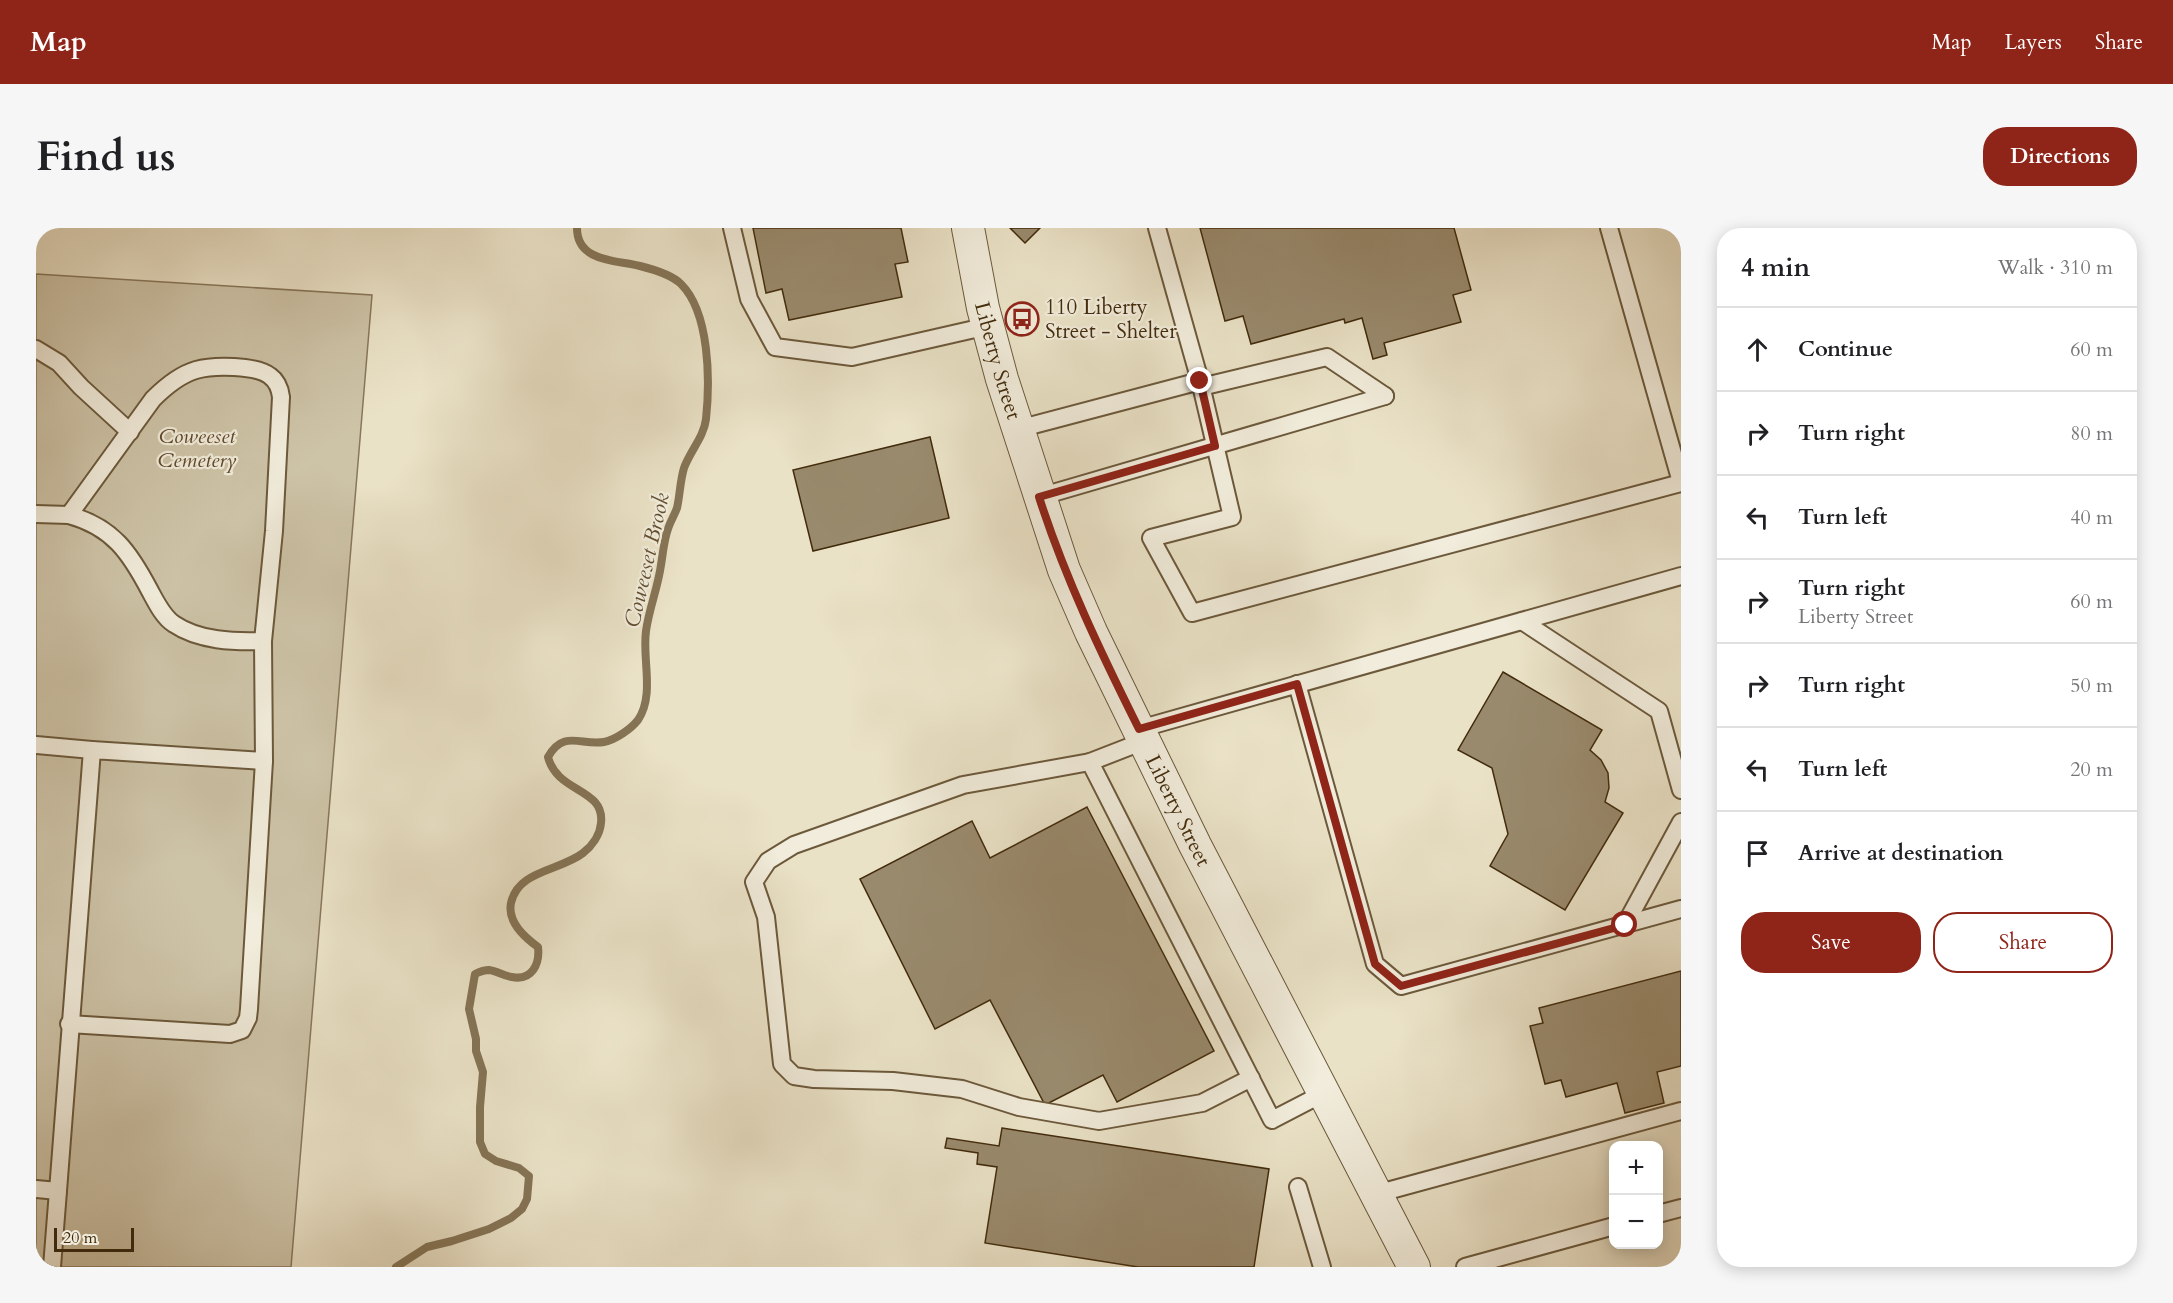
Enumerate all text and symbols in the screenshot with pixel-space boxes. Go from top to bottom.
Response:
text: Map [30,23,87,61]
text: Map [1932,28,1972,57]
text: Layers [2005,28,2062,57]
text: Share [2095,28,2143,57]
button: Directions [1983,127,2137,186]
text: Find us [36,128,176,185]
text: 4 min [1741,250,1810,285]
text: Walk · 310 m [1998,254,2113,281]
place label: 110 Liberty Street - Shelter [1045,293,1177,346]
street label: Liberty Street [967,299,1028,424]
bus stop icon: 110 Liberty Street - Shelter [1004,301,1040,337]
icon: ahead [1741,333,1774,366]
text: Continue [1798,334,1893,364]
text: 60 m [2070,336,2113,363]
route end [1186,367,1212,393]
icon: right [1741,417,1774,450]
text: Turn right [1798,418,1905,448]
text: 80 m [2070,420,2113,447]
park label: Coweeset Cemetery [158,422,236,475]
water label: Coweeset Brook [617,490,677,630]
icon: left [1741,501,1774,534]
text: Turn left [1798,502,1887,532]
text: 40 m [2070,504,2113,531]
text: Turn right [1798,573,1905,603]
icon: right [1741,585,1774,618]
text: 60 m [2070,588,2113,615]
text: Liberty Street [1798,603,1913,630]
icon: right [1741,669,1774,702]
text: Turn right [1798,670,1905,700]
text: 50 m [2070,672,2113,699]
street label: Liberty Street [1138,750,1218,872]
icon: left [1741,753,1774,786]
text: Turn left [1798,754,1887,784]
text: 20 m [2070,756,2113,783]
icon: arrive [1741,837,1774,870]
text: Arrive at destination [1798,838,2003,868]
route start [1611,911,1637,937]
button: Save [1741,912,1921,973]
button: Share [1933,912,2113,973]
map controls [1609,1141,1663,1249]
button: + [1609,1141,1663,1195]
button: − [1609,1195,1663,1249]
scale bar [54,1225,134,1252]
text: 20 m [63,1227,97,1249]

